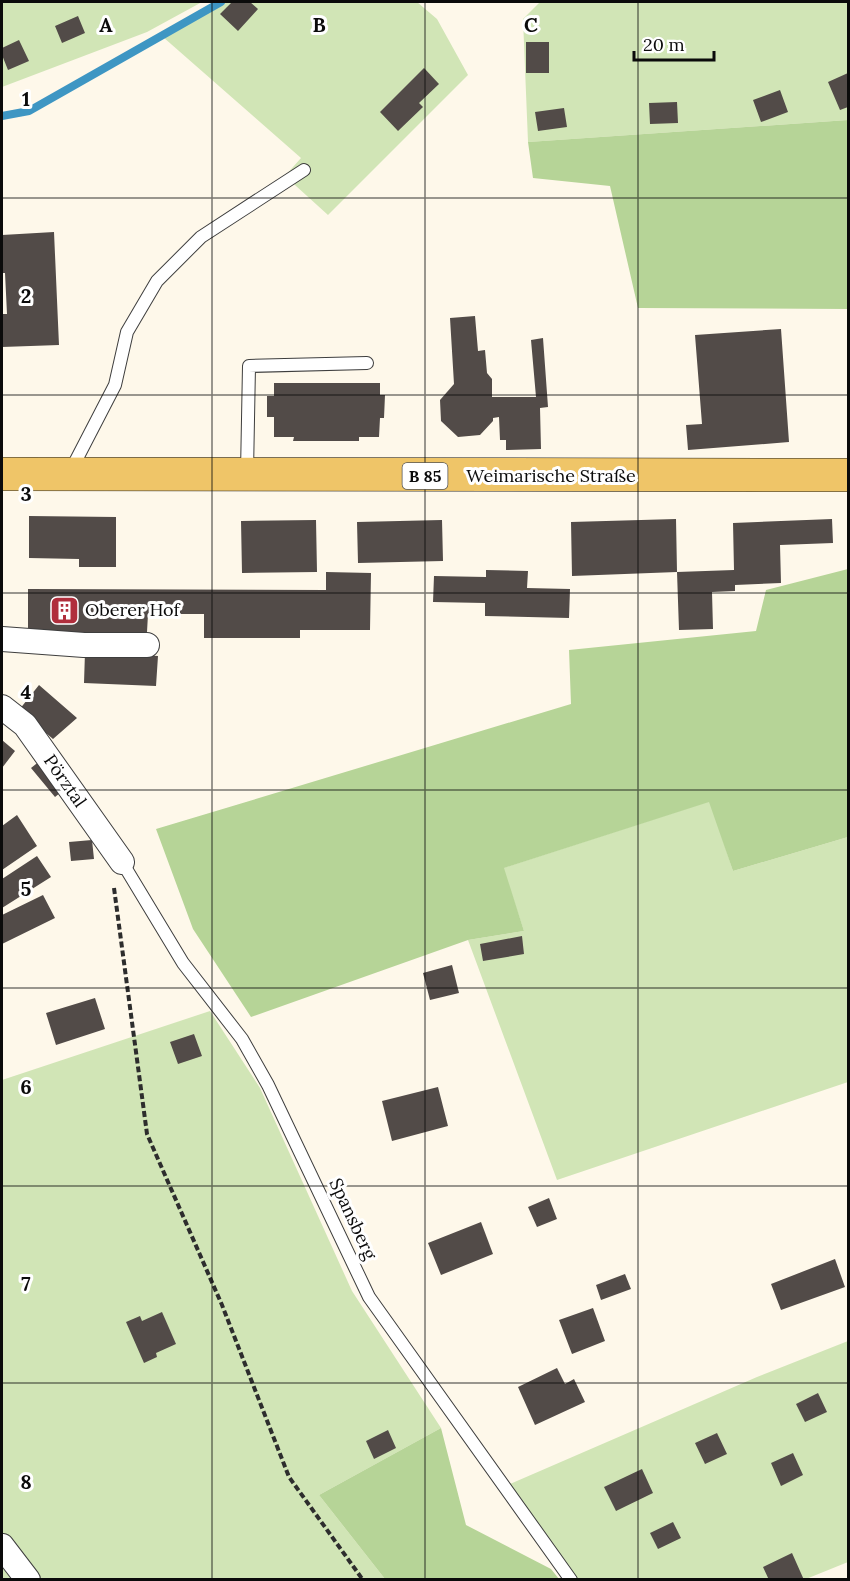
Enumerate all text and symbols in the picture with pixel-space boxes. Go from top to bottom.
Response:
text: A [99,12,113,37]
text: B [312,12,326,37]
text: C [524,12,538,37]
scale bar [634,24,714,62]
text: 20 m [643,33,685,56]
text: 1 [22,86,30,111]
text: 2 [21,283,31,308]
road number: B 85 [402,463,448,489]
street label: Weimarische Straße [466,464,636,487]
text: 3 [20,481,32,506]
building icon: Oberer Hof [48,594,80,626]
place label: Oberer Hof [85,598,182,621]
text: 4 [21,679,32,704]
street label: Pörztal [39,750,92,812]
text: 5 [21,876,32,901]
text: 6 [20,1074,32,1099]
street label: Spansberg [325,1174,383,1264]
text: 7 [21,1271,31,1296]
text: 8 [20,1469,32,1494]

